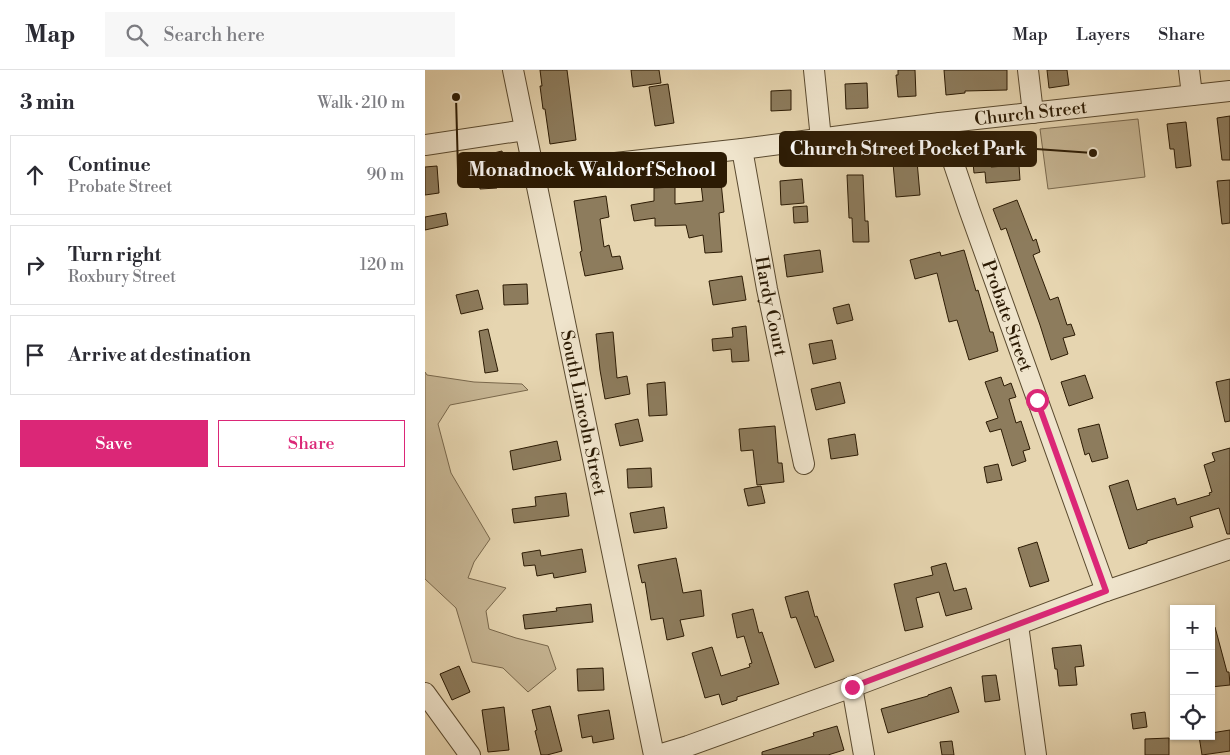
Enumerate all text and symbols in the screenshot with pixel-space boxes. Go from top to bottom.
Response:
search box [105,12,455,57]
text: Map [25,20,75,50]
icon: search [123,21,151,49]
text: Search here [163,23,265,47]
text: Map [1013,23,1048,46]
text: Layers [1076,23,1130,46]
text: Share [1158,23,1205,46]
text: 3 min [20,90,75,116]
text: Walk · 210 m [317,93,405,113]
street label: Church Street [973,96,1089,131]
callout: Church Street Pocket Park [780,132,1036,166]
text: Church Street Pocket Park [790,137,1027,161]
text: Continue [68,153,151,177]
callout: Monadnock Waldorf School [458,153,726,187]
text: Monadnock Waldorf School [468,158,716,182]
icon: ahead [21,161,49,189]
text: 90 m [366,165,404,185]
text: Probate Street [68,177,172,197]
text: Turn right [68,243,161,267]
icon: right [21,251,49,279]
text: 120 m [360,255,404,275]
street label: Hardy Court [749,255,792,359]
street label: Probate Street [976,257,1038,375]
text: Roxbury Street [68,267,176,287]
street label: South Lincoln Street [555,328,611,498]
icon: arrive [21,341,49,369]
text: Arrive at destination [68,343,251,367]
route start [1026,389,1049,412]
button: Save [20,420,208,467]
button: Share [218,420,405,467]
map controls [1170,605,1215,740]
button: + [1170,605,1215,650]
button: − [1170,650,1215,695]
route end [841,676,864,699]
button: locate [1170,695,1215,740]

